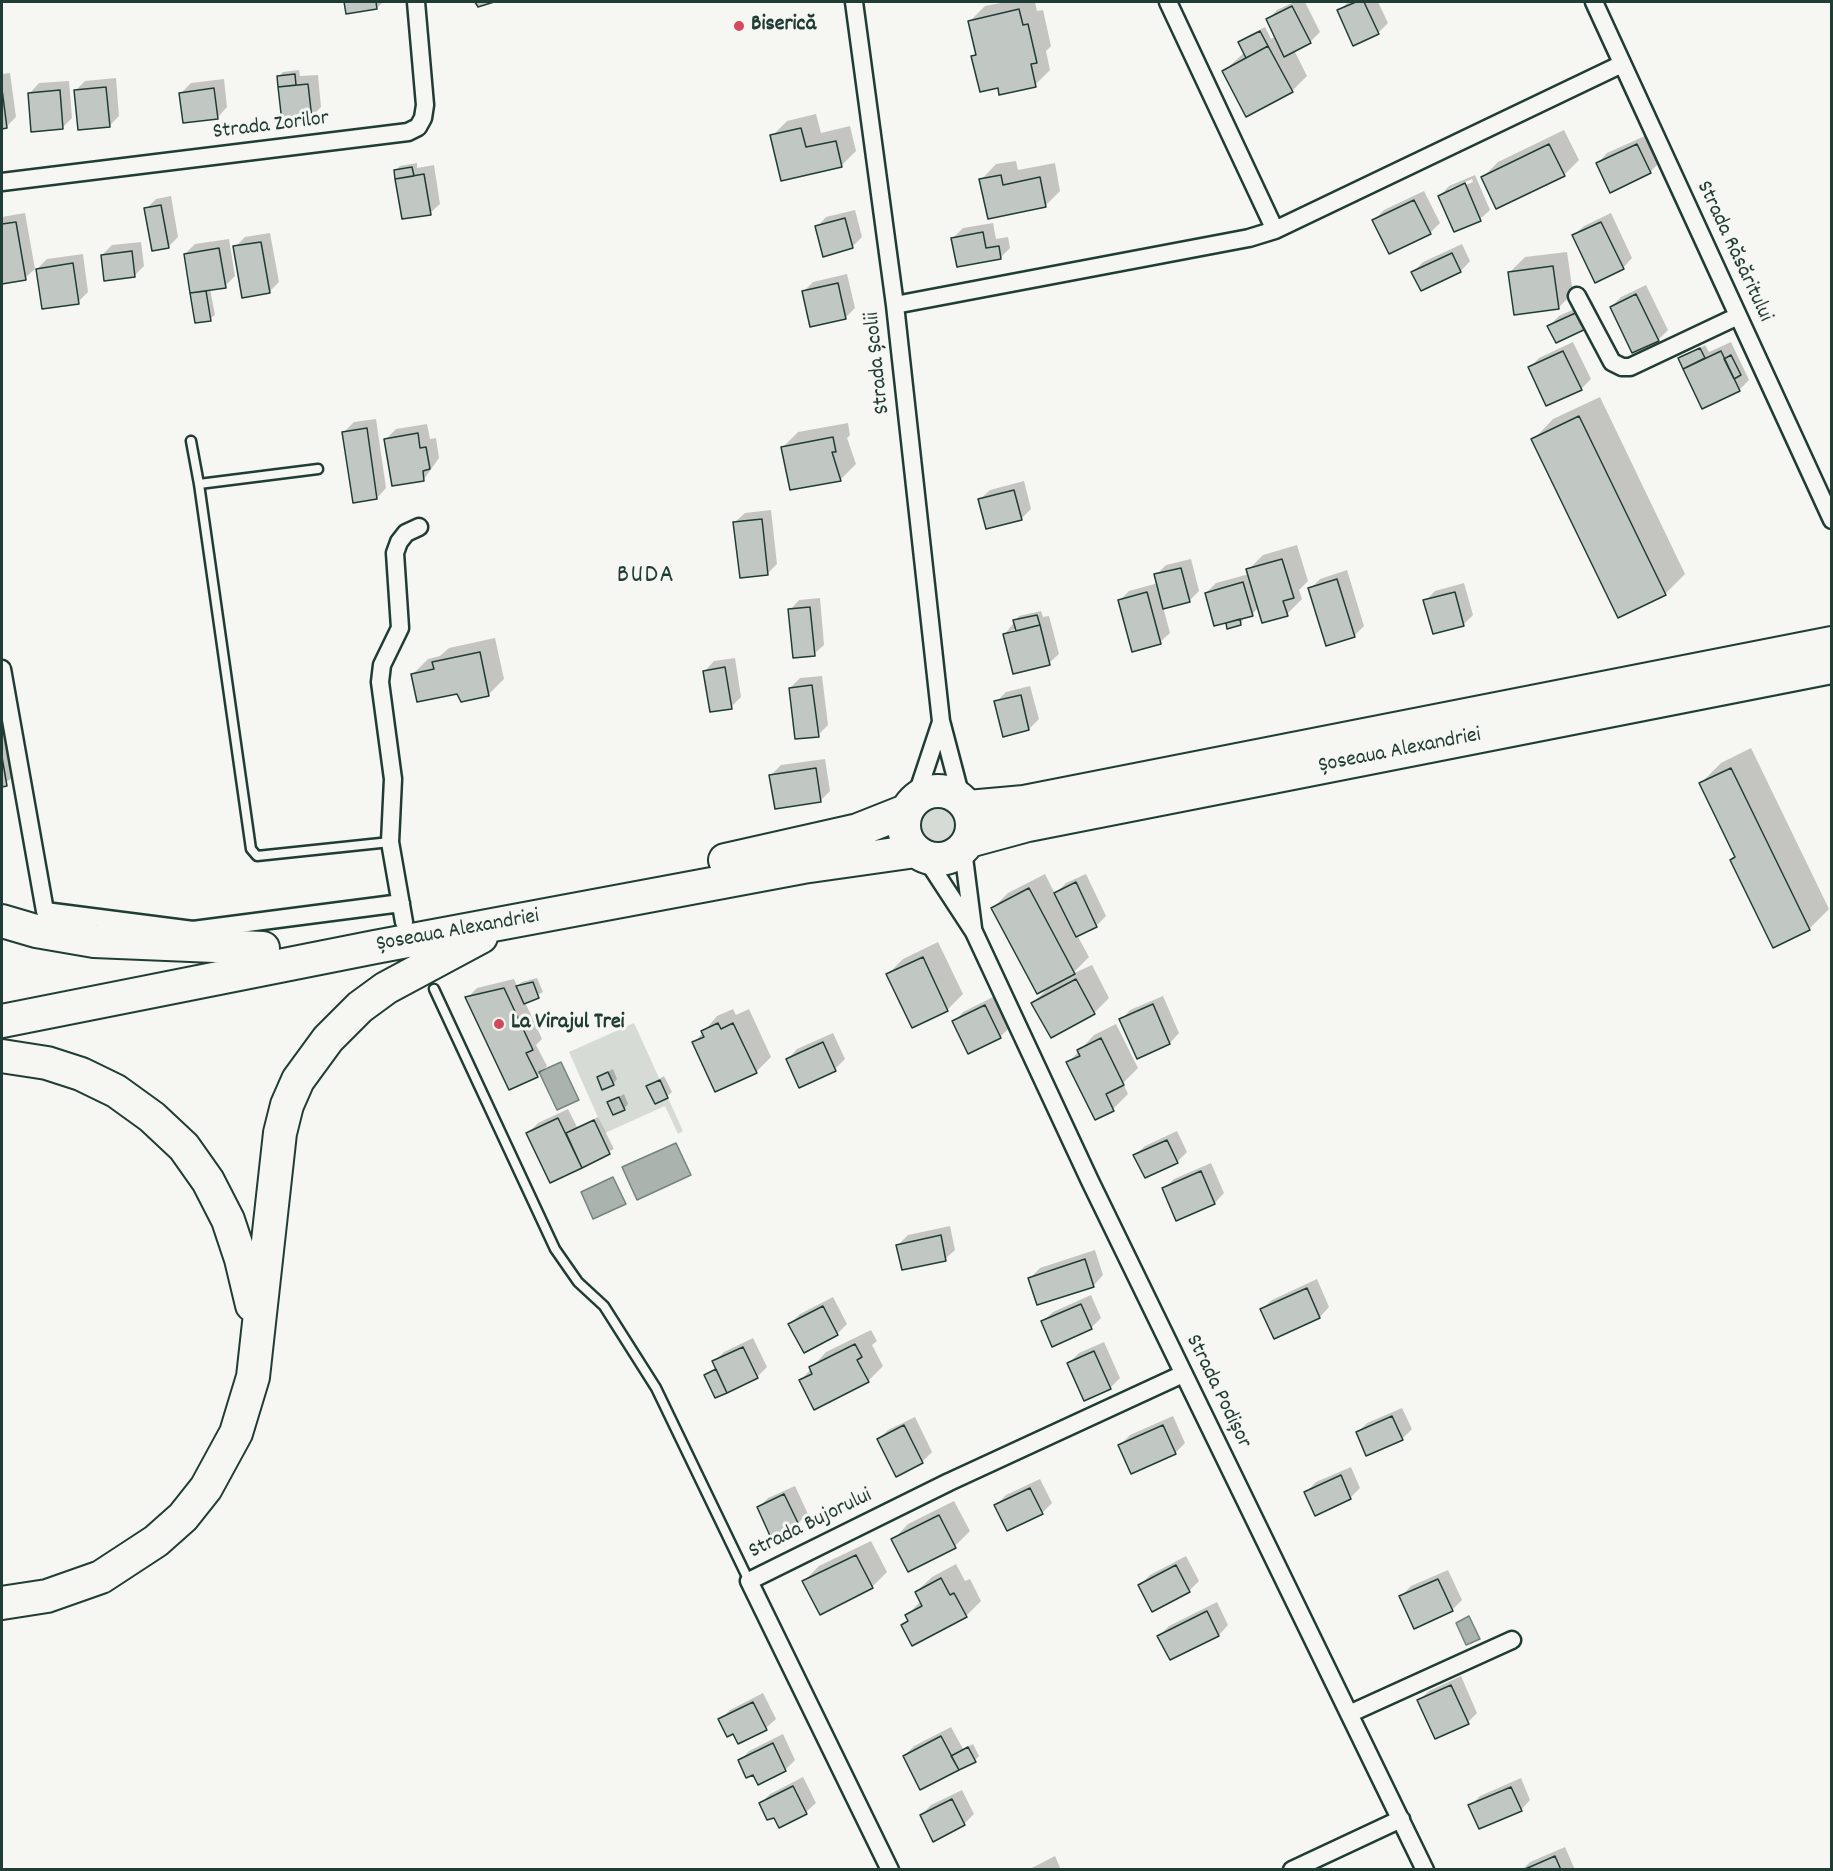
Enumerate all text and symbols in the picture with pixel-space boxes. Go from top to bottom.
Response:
place label: Biserică [751,13,816,39]
marker: Biserică [732,19,746,33]
street label: Strada Zorilor [211,107,331,147]
street label: Strada Răsăritului [1689,177,1777,327]
street label: Strada Școlii [860,310,898,416]
district label: BUDA [617,561,675,593]
street label: Șoseaua Alexandriei [1317,723,1483,781]
street label: Șoseaua Alexandriei [375,905,541,959]
place label: La Virajul Trei [511,1011,625,1037]
marker: La Virajul Trei [492,1017,506,1031]
street label: Strada Podișor [1178,1331,1256,1453]
street label: Strada Bujorului [745,1484,877,1566]

